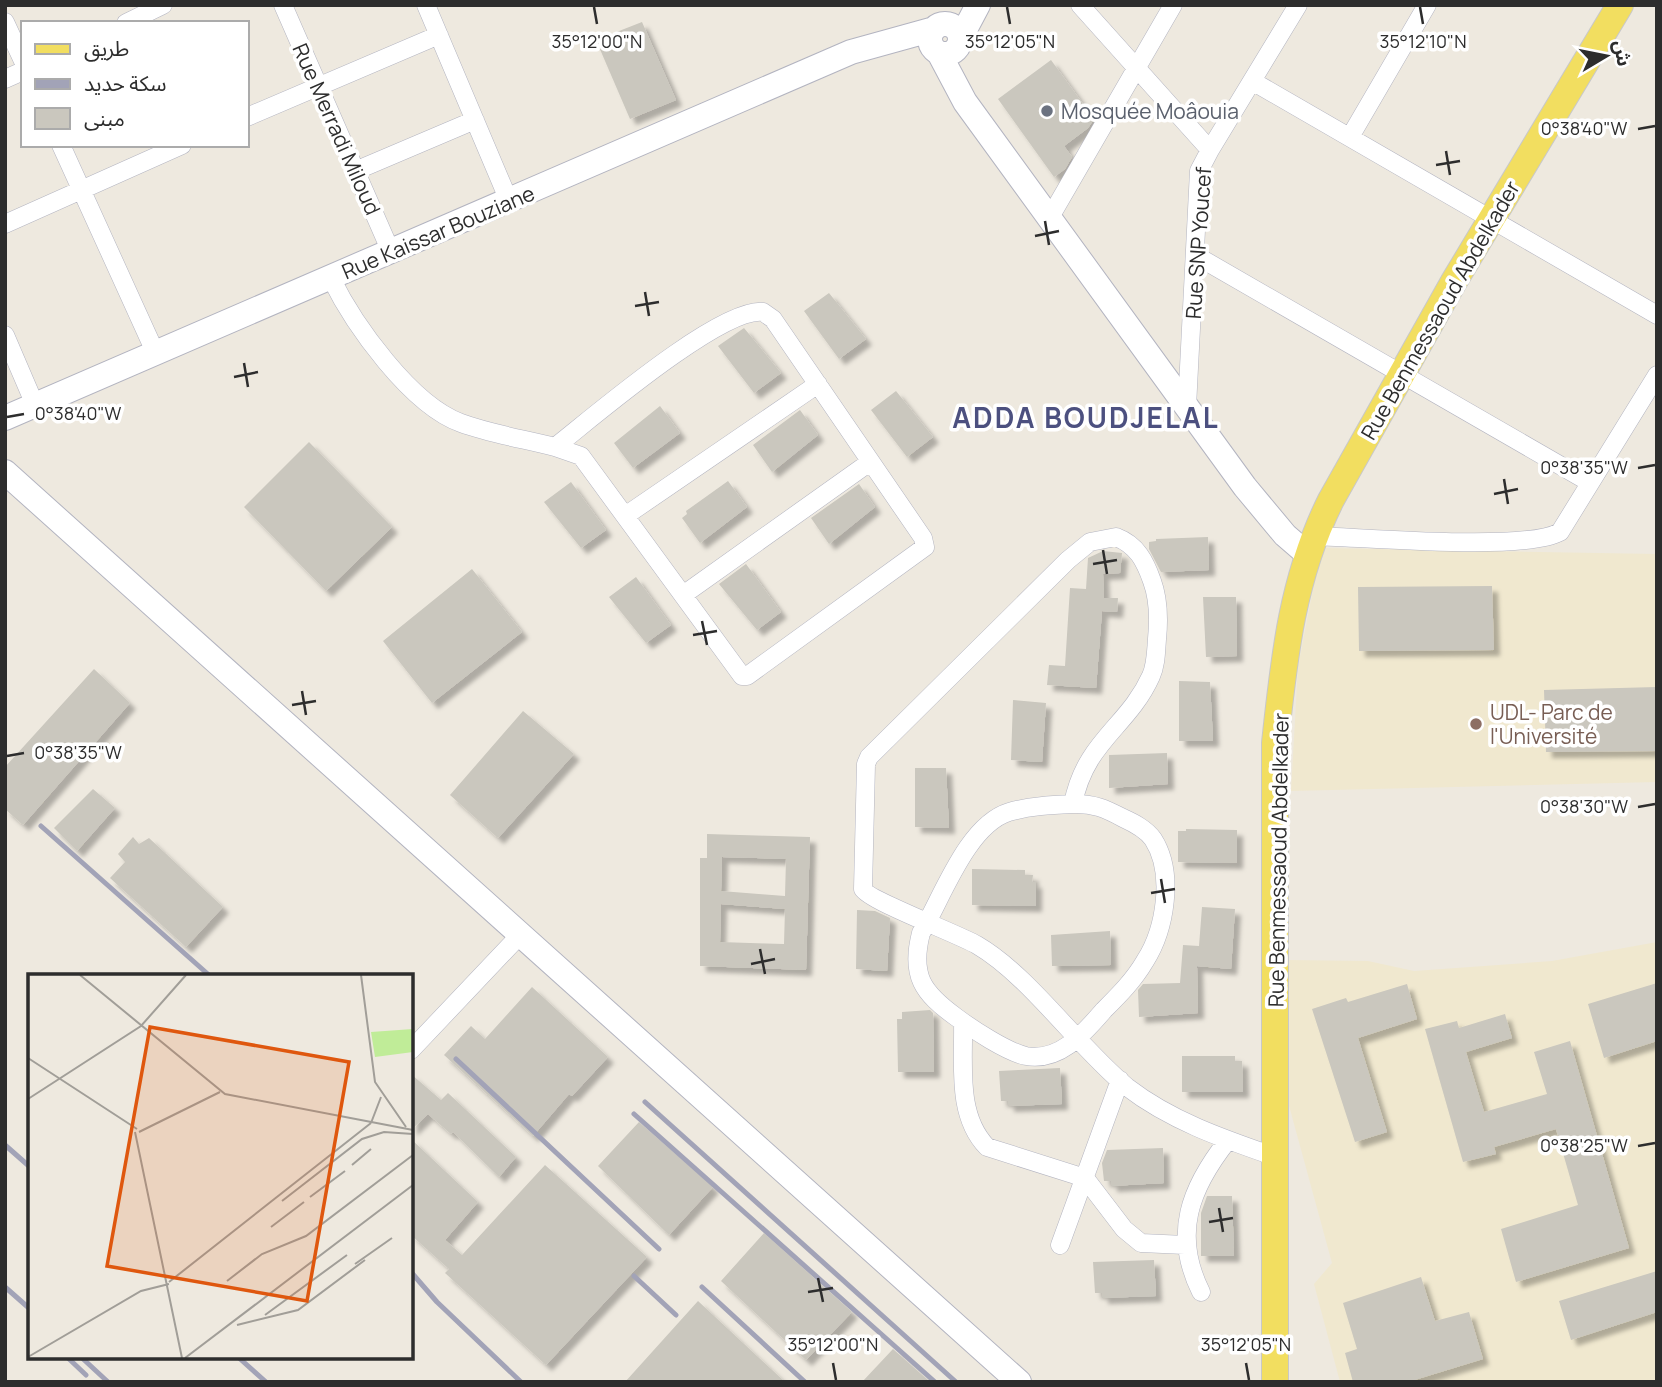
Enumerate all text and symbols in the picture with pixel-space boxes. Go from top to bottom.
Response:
legend [21,21,248,147]
north arrow [1571,21,1641,91]
text: 35°12'00"N [552,29,642,53]
text: 35°12'05"N [965,29,1055,53]
text: 35°12'10"N [1380,29,1466,53]
text: طريق [84,34,129,62]
text: ش [1608,38,1638,68]
street label: Rue Merradi Miloud [287,39,387,219]
text: سكة حديد [84,69,167,97]
place label: Mosquée Moâouia [1061,97,1239,125]
marker: Mosquée Moâouia [1039,103,1055,119]
text: مبنى [84,104,125,132]
text: 0°38'40"W [1541,116,1627,140]
street label: Rue SNP Youcef [1179,165,1217,320]
street label: Rue Benmessaoud Abdelkader [1354,175,1526,445]
street label: Rue Kaissar Bouziane [337,179,539,285]
district label: ADDA BOUDJELAL [952,398,1220,436]
text: 0°38'40"W [35,401,121,425]
text: 0°38'35"W [1540,455,1628,479]
place label: UDL- Parc de l'Université [1490,698,1613,750]
street label: Rue Benmessaoud Abdelkader [1261,712,1295,1007]
marker: UDL- Parc de l'Université [1468,716,1484,732]
text: 0°38'35"W [34,740,122,764]
text: 0°38'30"W [1540,794,1628,818]
inset map [28,974,413,1359]
text: 0°38'25"W [1540,1133,1628,1157]
text: 35°12'00"N [788,1332,878,1356]
text: 35°12'05"N [1201,1332,1291,1356]

